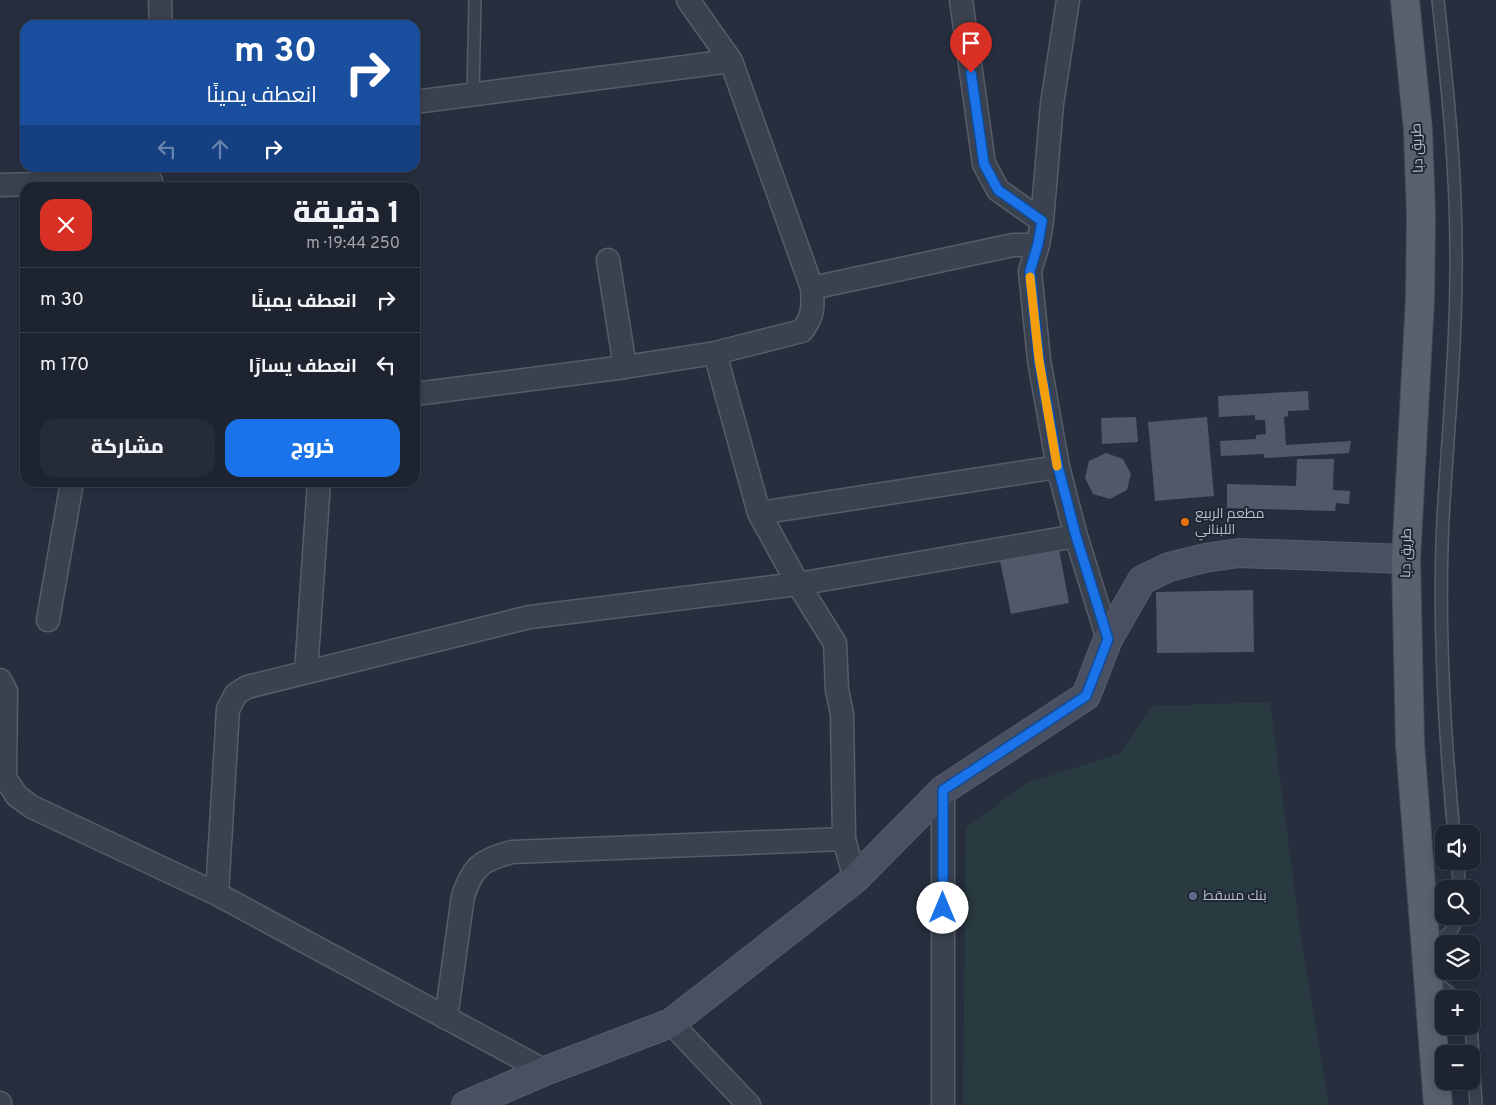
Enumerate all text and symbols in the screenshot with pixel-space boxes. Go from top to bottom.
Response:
pin [950,22,992,73]
icon: arrive [957,29,985,57]
text: 30 m [234,30,317,74]
icon: right [335,40,400,105]
text: انعطف يمينًا [206,83,317,110]
street label: طريق دبا [1408,123,1428,173]
icon: left [153,135,181,163]
icon: ahead [206,135,234,163]
icon: right [259,135,287,163]
text: 1 دقيقة [293,196,400,233]
button: close [40,199,92,251]
text: 250 m · 19:44 [306,234,400,254]
icon: right [372,286,400,314]
text: 30 m [40,288,84,312]
text: انعطف يمينًا [251,290,357,314]
icon: left [372,351,400,379]
text: 170 m [40,353,89,377]
text: انعطف يسارًا [249,355,357,379]
button: مشاركة [40,419,215,477]
button: خروج [225,419,400,477]
place label: مطعم الربيع اللبناني [1195,506,1264,541]
marker: مطعم الربيع اللبناني [1179,516,1191,528]
street label: طريق دبا [1398,528,1416,578]
map controls [1435,825,1480,1090]
button: sound [1435,825,1480,870]
button: search [1435,880,1480,925]
position arrow [916,881,968,933]
place label: بنك مسقط [1203,888,1267,905]
marker: بنك مسقط [1187,890,1199,902]
button: layers [1435,935,1480,980]
button: + [1435,990,1480,1035]
button: − [1435,1045,1480,1090]

